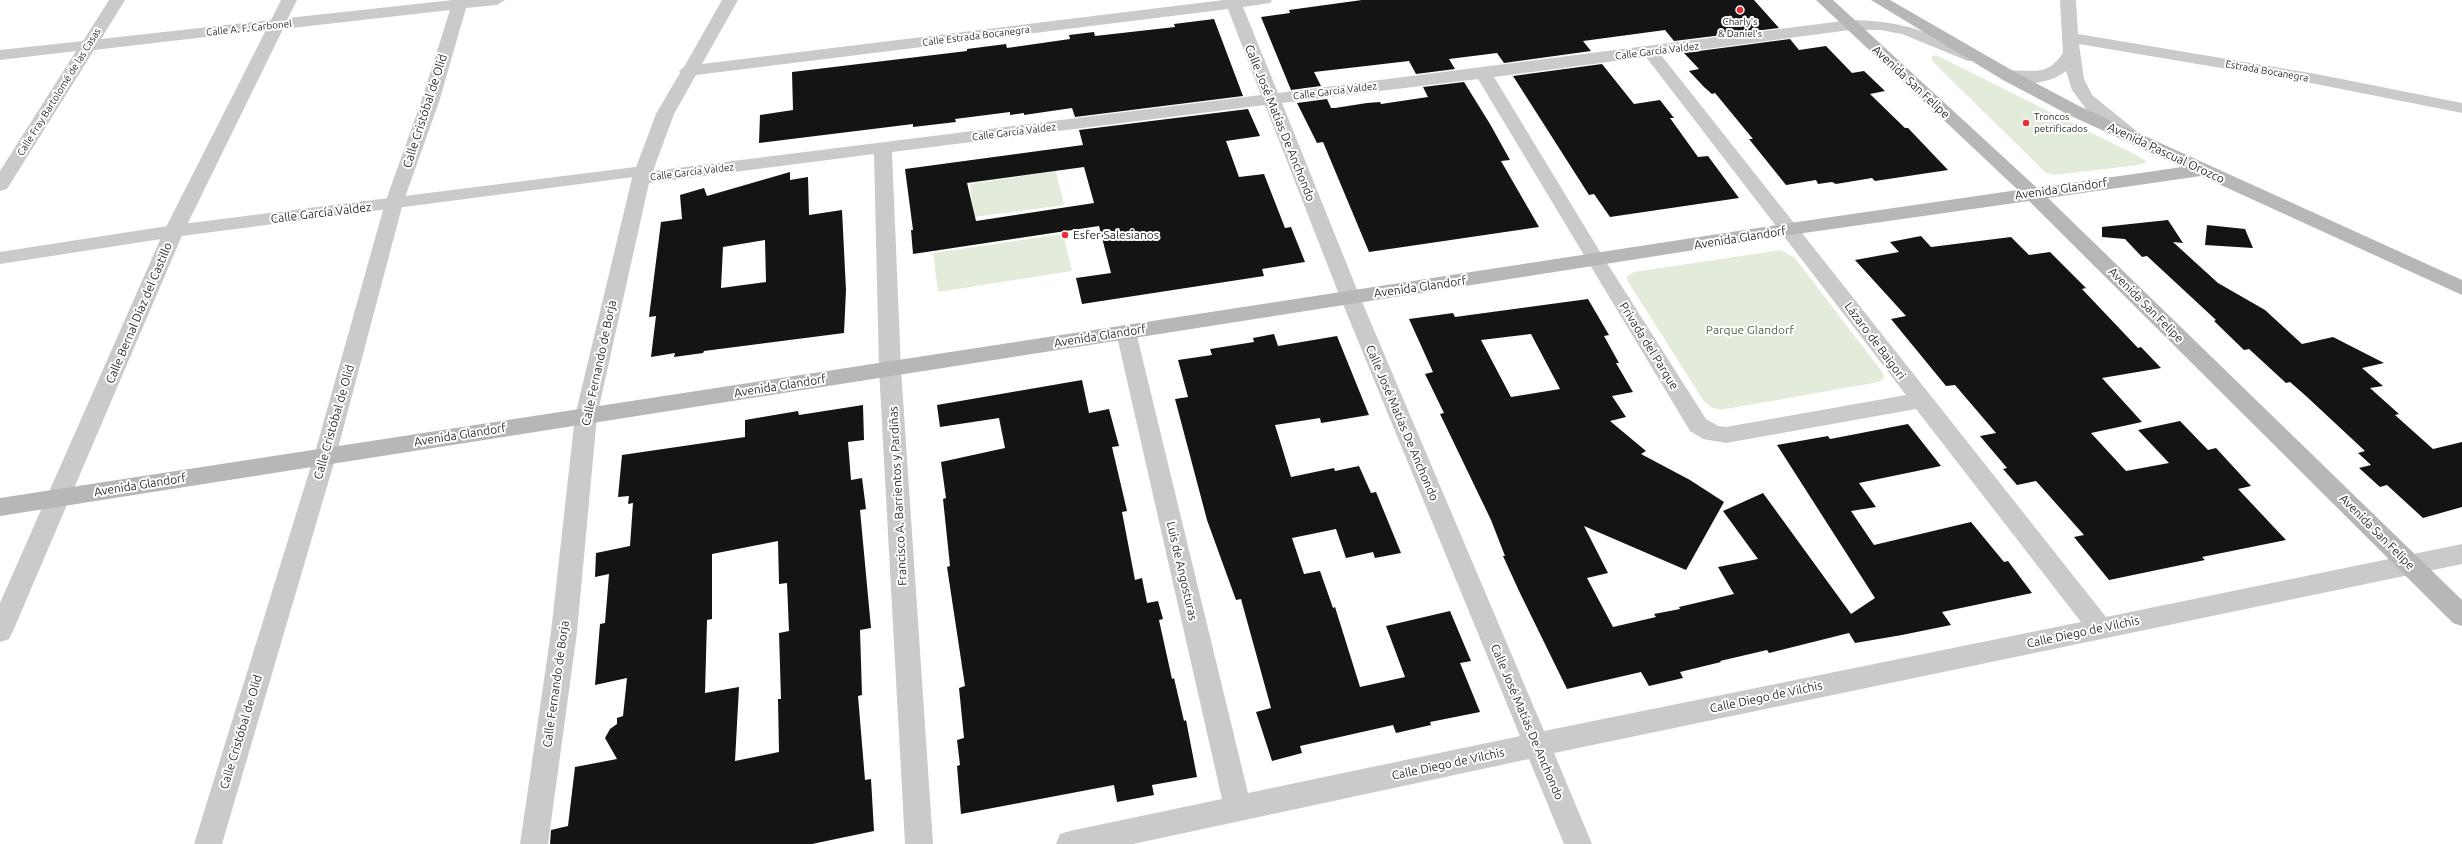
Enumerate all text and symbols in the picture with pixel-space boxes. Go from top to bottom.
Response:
marker: Charly's & Daniel's [1735,5,1745,15]
place label: Charly's & Daniel's [1718,16,1762,40]
street label: Calle A. F. Carbonel [206,18,292,38]
street label: Calle Estrada Bocanegra [922,23,1030,49]
street label: Calle Fray Bartolomé de las Casas [15,26,103,158]
street label: Calle García Valdez [1614,40,1700,62]
street label: Calle José Matías De Anchondo [1242,42,1318,204]
street label: Avenida San Felipe [1869,42,1953,122]
street label: Calle Cristóbal de Olid [400,52,450,170]
street label: Estrada Bocanegra [2225,58,2309,84]
street label: Calle García Valdez [1292,80,1378,102]
place label: Troncos petrificados [2034,111,2088,134]
marker: Troncos petrificados [2021,118,2031,128]
street label: Avenida Pascual Orozco [2105,120,2227,186]
street label: Calle García Valdez [971,121,1057,143]
street label: Calle García Valdez [649,161,735,183]
street label: Avenida Glandorf [2014,175,2108,203]
street label: Calle García Valdez [270,200,372,226]
street label: Avenida Glandorf [1693,224,1787,252]
place label: Esfer Salesianos [1073,228,1159,242]
marker: Esfer Salesianos [1060,230,1070,240]
street label: Calle Bernal Díaz del Castillo [103,240,175,386]
street label: Avenida San Felipe [2105,264,2187,346]
street label: Avenida Glandorf [1373,273,1467,301]
street label: Calle Fernando de Borja [579,299,619,427]
street label: Privada del Parque [1616,300,1682,392]
street label: Lázaro de Baigori [1841,300,1909,382]
street label: Avenida Glandorf [1053,322,1147,350]
park label: Parque Glandorf [1706,323,1794,337]
street label: Calle José Matías De Anchondo [1363,343,1441,503]
street label: Calle Cristóbal de Olid [311,363,357,481]
street label: Avenida Glandorf [733,372,827,400]
street label: Francisco A. Barrientos y Pardiñas [886,406,910,586]
street label: Avenida Glandorf [413,421,507,449]
street label: Avenida Glandorf [93,471,187,499]
street label: Avenida San Felipe [2336,491,2418,573]
street label: Luis de Angosturas [1164,520,1200,622]
street label: Calle Diego de Vilchis [2025,613,2141,651]
street label: Calle Fernando de Borja [540,620,572,748]
street label: Calle José Matías De Anchondo [1488,642,1566,802]
street label: Calle Cristóbal de Olid [217,673,265,791]
street label: Calle Diego de Vilchis [1708,678,1824,716]
street label: Calle Diego de Vilchis [1390,745,1506,783]

